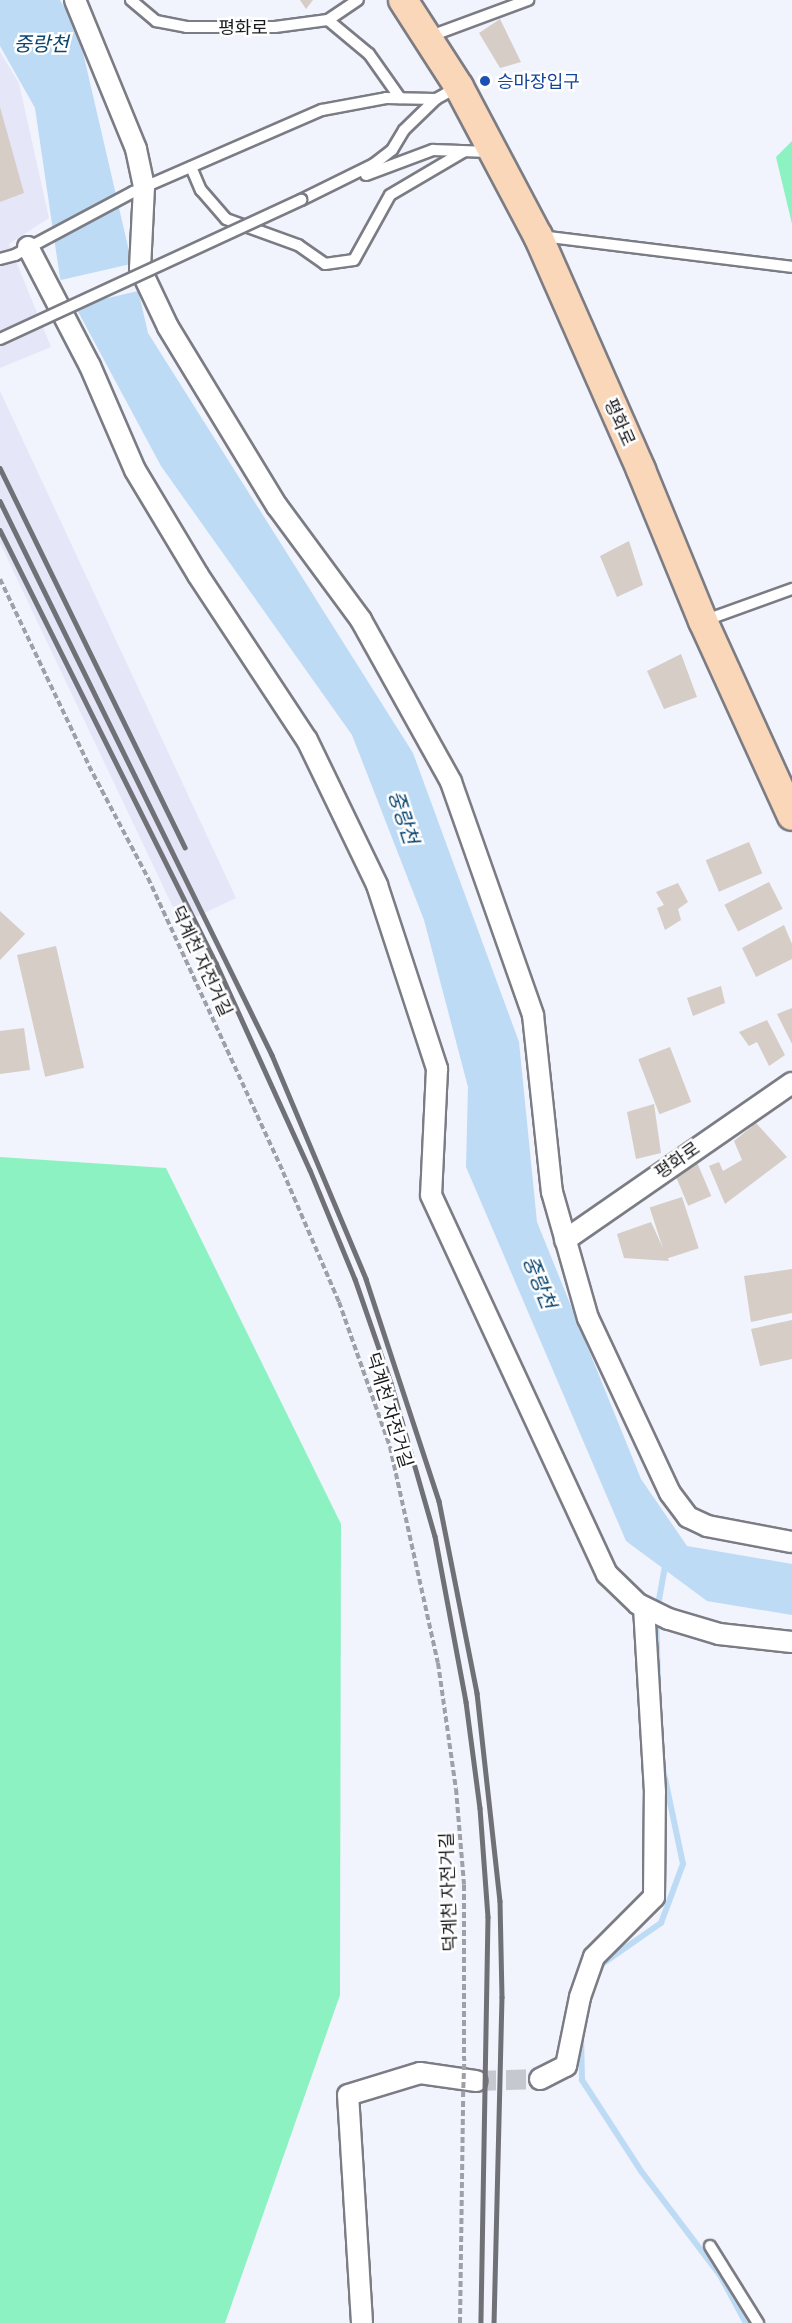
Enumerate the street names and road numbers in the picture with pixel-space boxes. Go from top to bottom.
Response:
street label: 평화로 [218,16,268,38]
street label: 평화로 [600,395,640,449]
street label: 덕계천 자전거길 [167,902,237,1020]
street label: 평화로 [650,1137,704,1183]
street label: 덕계천 자전거길 [362,1350,418,1470]
street label: 덕계천 자전거길 [435,1832,461,1952]

